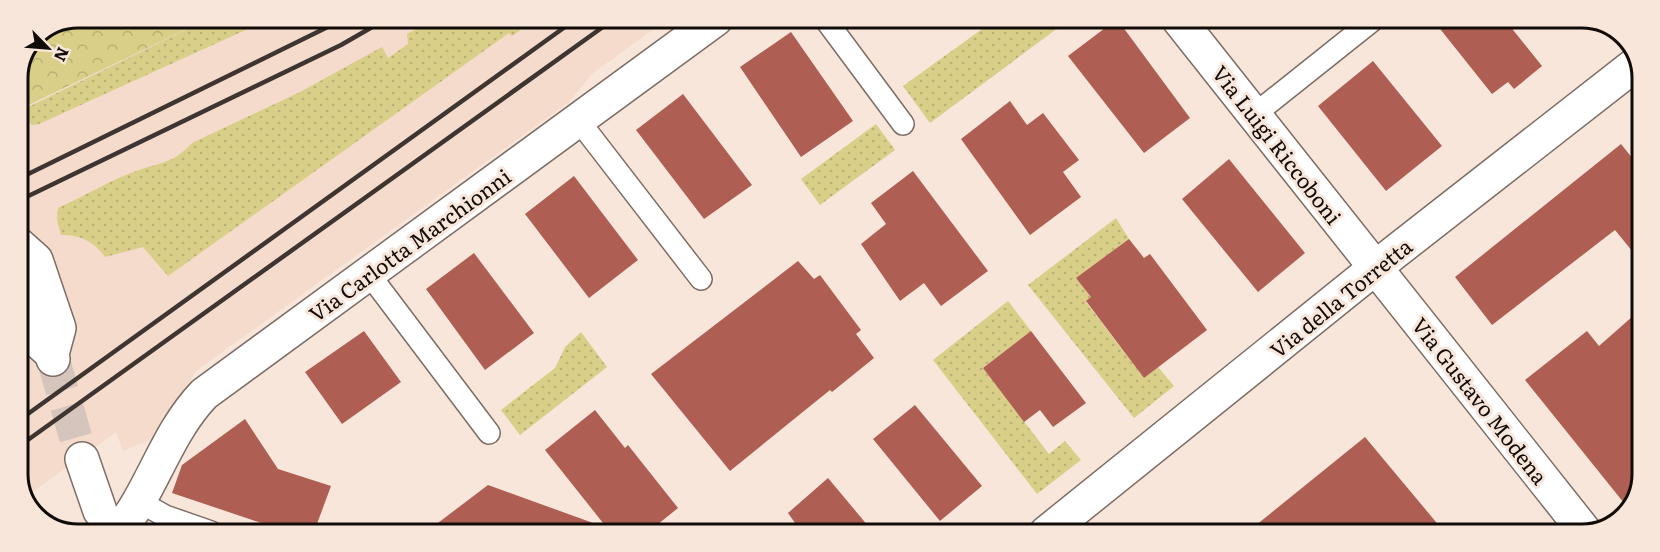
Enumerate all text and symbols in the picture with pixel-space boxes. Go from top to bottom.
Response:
north arrow [18,18,78,78]
text: N [49,44,76,66]
street label: Via Luigi Riccoboni [1206,58,1350,230]
street label: Via Carlotta Marchionni [301,160,517,328]
street label: Via della Torretta [1262,229,1418,364]
street label: Via Gustavo Modena [1406,310,1557,491]

